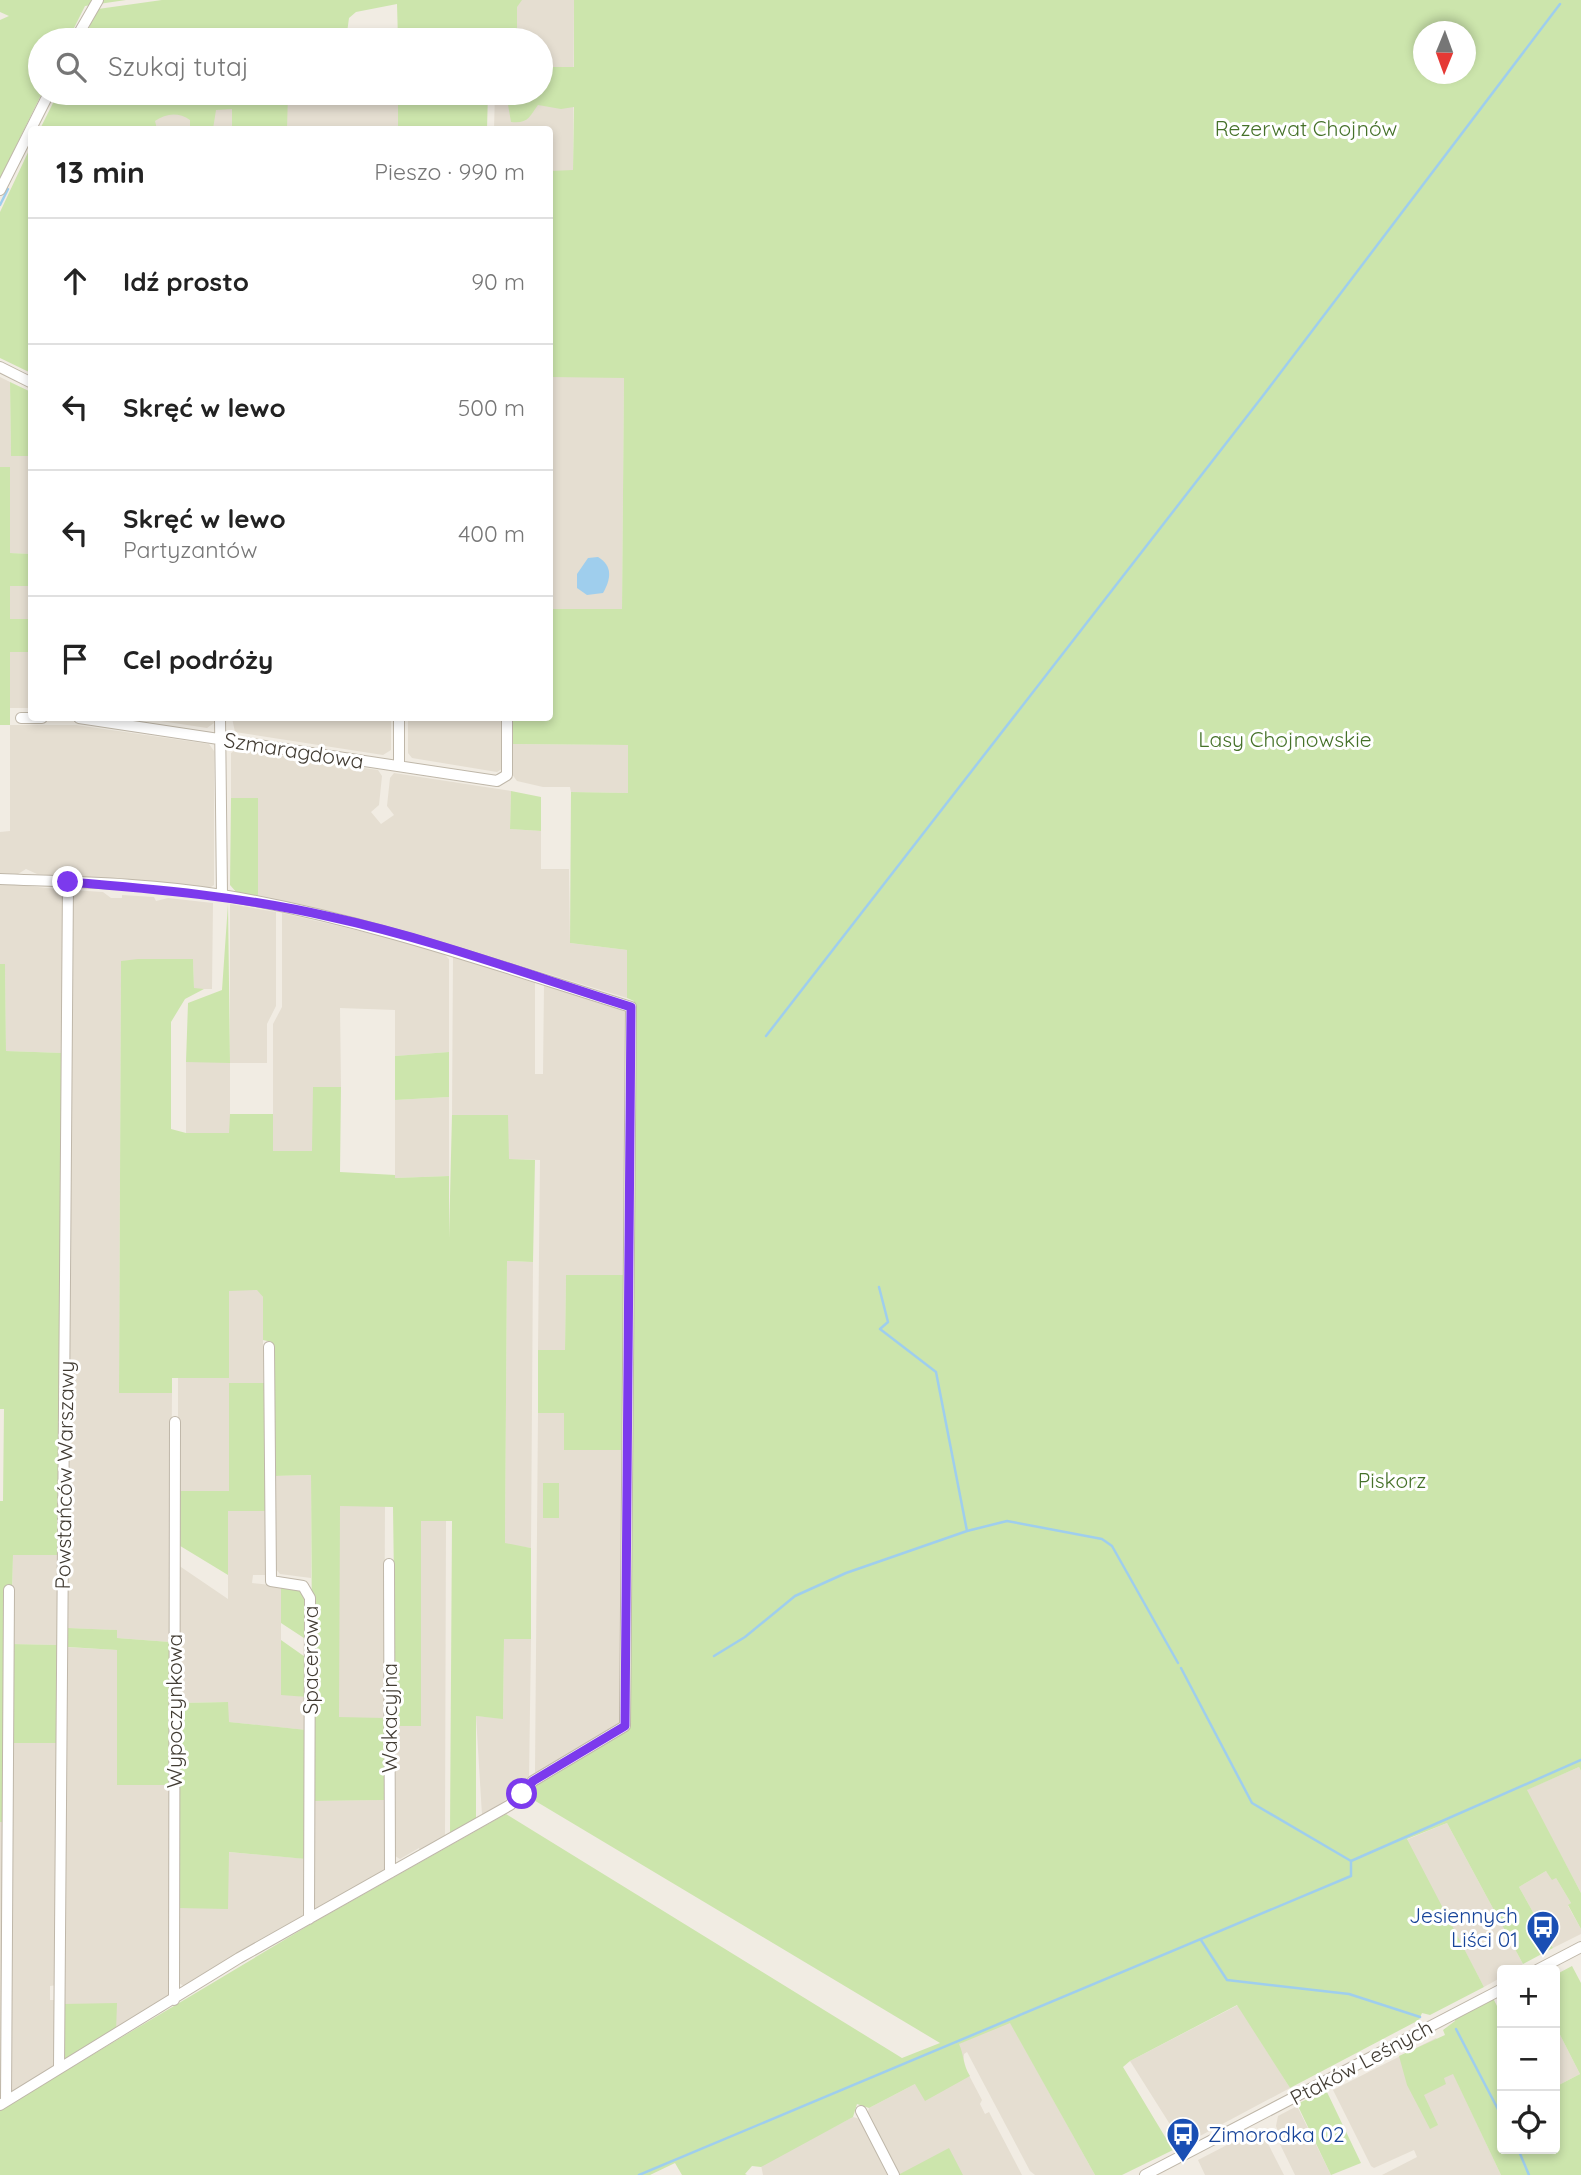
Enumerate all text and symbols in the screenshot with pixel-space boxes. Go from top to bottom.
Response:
north arrow [1413,21,1476,84]
search box [28,28,553,105]
icon: search [52,48,90,86]
text: Szukaj tutaj [108,50,249,83]
park label: Rezerwat Chojnów [1215,115,1398,141]
text: 13 min [56,153,145,191]
text: Pieszo · 990 m [374,157,525,186]
icon: ahead [56,262,94,300]
text: Idź prosto [123,265,249,298]
text: 90 m [471,267,525,296]
icon: left [56,388,94,426]
text: Skręć w lewo [123,391,286,424]
text: 500 m [458,393,525,422]
text: Skręć w lewo [123,502,286,535]
icon: left [56,514,94,552]
text: 400 m [458,519,525,548]
text: Partyzantów [123,535,257,564]
icon: arrive [56,640,94,678]
text: Cel podróży [123,643,273,676]
street label: Szmaragdowa [222,726,366,774]
park label: Lasy Chojnowskie [1198,726,1372,752]
route end [52,866,83,897]
street label: Powstańców Warszawy [49,1360,79,1590]
park label: Piskorz [1358,1467,1426,1493]
street label: Spacerowa [297,1606,323,1714]
street label: Wypoczynkowa [161,1634,187,1788]
street label: Wakacyjna [376,1663,402,1773]
route start [506,1778,537,1809]
place label: Jesiennych Liści 01 [1409,1902,1518,1952]
bus stop icon: Jesiennych Liści 01 [1524,1908,1562,1957]
map controls [1497,1965,1560,2154]
button: + [1497,1965,1560,2028]
street label: Ptaków Leśnych [1285,2014,1437,2110]
button: − [1497,2028,1560,2091]
button: locate [1497,2091,1560,2154]
bus stop icon: Zimorodka 02 [1164,2115,1202,2164]
place label: Zimorodka 02 [1208,2121,1345,2147]

